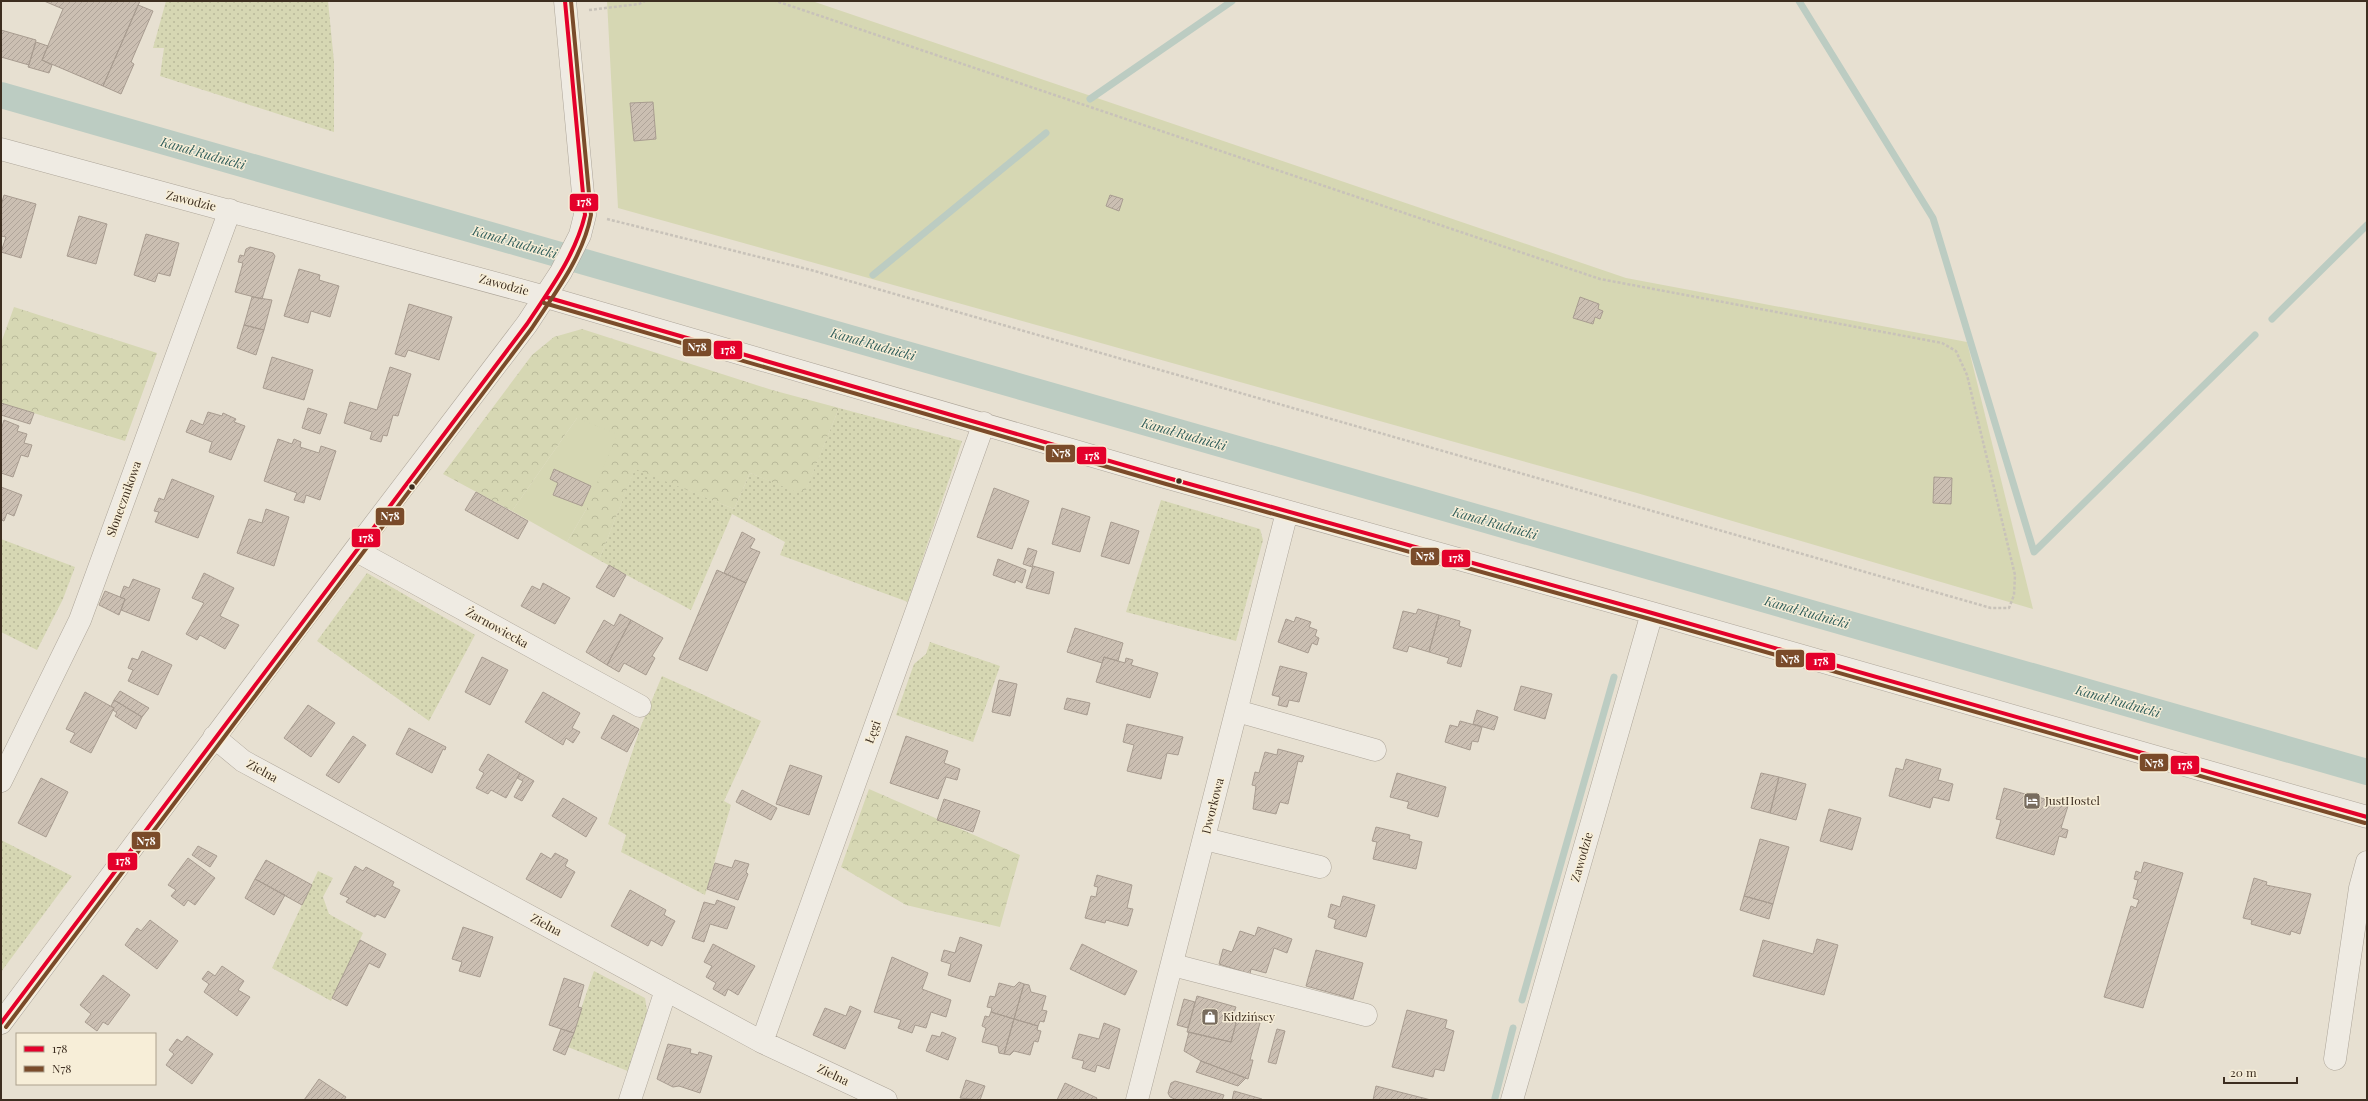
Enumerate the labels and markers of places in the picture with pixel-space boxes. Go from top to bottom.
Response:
unlabelled marker [1174,476,1184,486]
unlabelled marker [407,482,417,492]
hotel icon: JustHostel [2022,791,2042,811]
place label: JustHostel [2044,792,2100,808]
shop icon: Kidzińscy [1200,1007,1220,1027]
place label: Kidzińscy [1223,1008,1275,1024]

